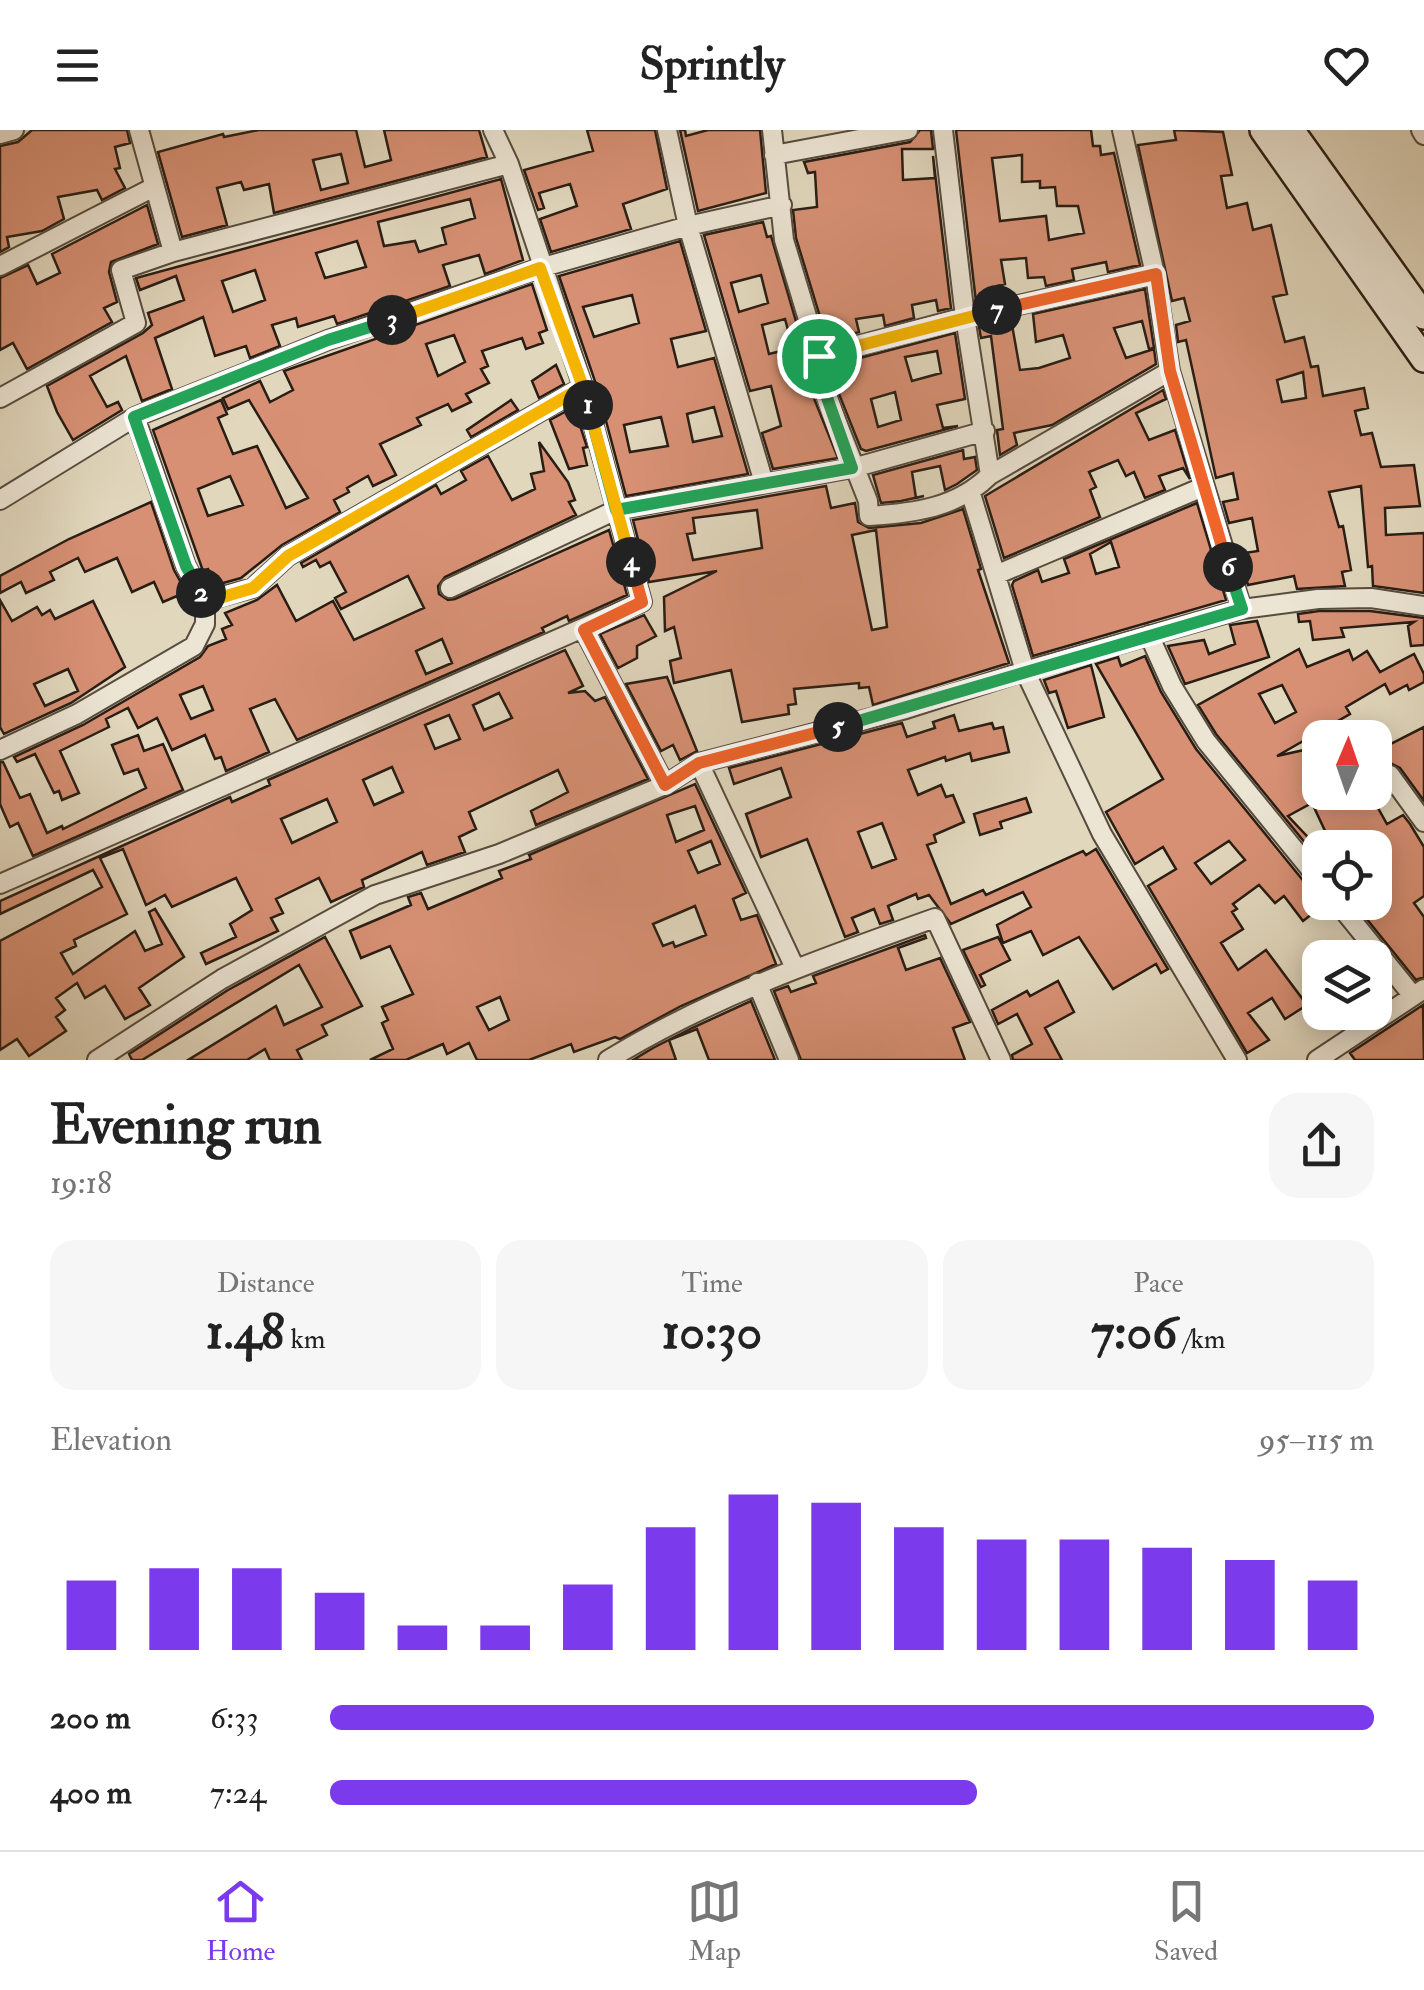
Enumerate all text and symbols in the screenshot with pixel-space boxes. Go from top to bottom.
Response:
text: Sprintly [639,37,785,93]
icon: menu [50,38,105,93]
icon: heart [1319,38,1374,93]
pin: 7 [972,285,1022,335]
text: 7 [991,292,1003,327]
pin: 3 [367,295,417,345]
text: 3 [387,302,397,337]
pin [777,314,862,399]
icon: arrive [792,329,847,384]
pin: 1 [563,380,613,430]
text: 1 [583,387,593,422]
pin: 4 [606,537,656,587]
pin: 6 [1203,542,1253,592]
text: 4 [623,544,639,579]
text: 6 [1221,549,1235,584]
pin: 2 [176,568,226,618]
text: 2 [194,575,208,610]
pin: 5 [813,702,863,752]
text: 5 [832,709,844,744]
north arrow [1302,720,1392,810]
map controls [1302,720,1392,1030]
button: locate [1302,830,1392,920]
button: layers [1302,940,1392,1030]
text: Evening run [50,1091,322,1160]
button: share [1269,1093,1374,1198]
text: 19:18 [50,1163,112,1203]
text: Distance [217,1266,315,1301]
text: Time [681,1266,743,1301]
text: Pace [1133,1266,1183,1301]
text: 1.48 [206,1301,285,1364]
text: 10:30 [662,1301,762,1364]
text: 7:06 [1091,1301,1177,1364]
text: km [285,1322,325,1357]
text: /km [1177,1322,1226,1357]
text: Elevation [50,1420,172,1460]
text: 95–115 m [1259,1420,1374,1460]
text: 200 m [50,1698,131,1738]
text: 6:33 [210,1698,259,1738]
text: 400 m [50,1773,132,1813]
text: 7:24 [210,1773,266,1813]
tab: Home [206,1874,275,1969]
tab: Map [687,1874,742,1969]
tab: Saved [1154,1874,1218,1969]

